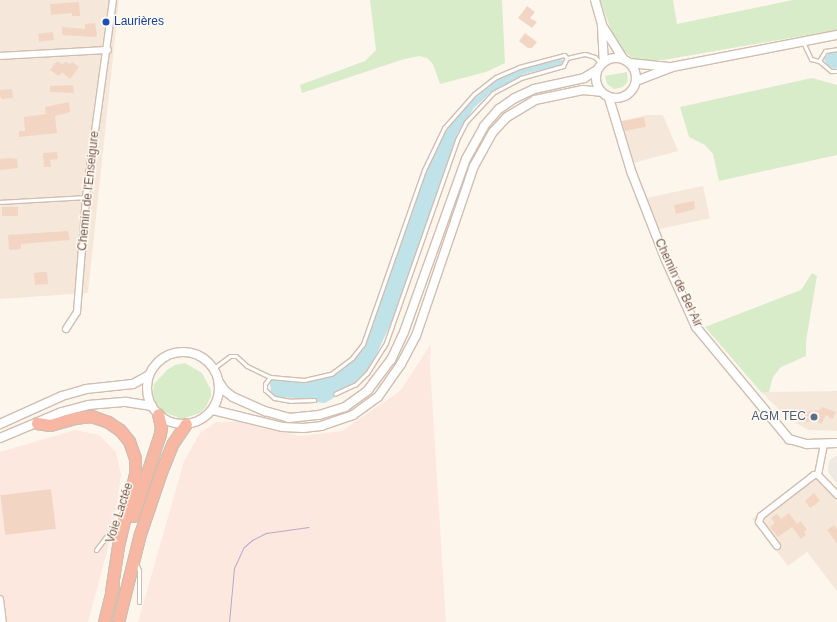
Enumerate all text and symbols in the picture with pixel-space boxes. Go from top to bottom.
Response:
place label: Laurières [114,15,164,29]
marker: Laurières [101,17,111,27]
street label: Chemin de l'Enseigure [76,130,102,252]
street label: Chemin de Bel Air [651,236,705,330]
place label: AGM TEC [751,410,806,424]
marker: AGM TEC [809,412,819,422]
street label: Voie Lactée [103,481,137,545]

